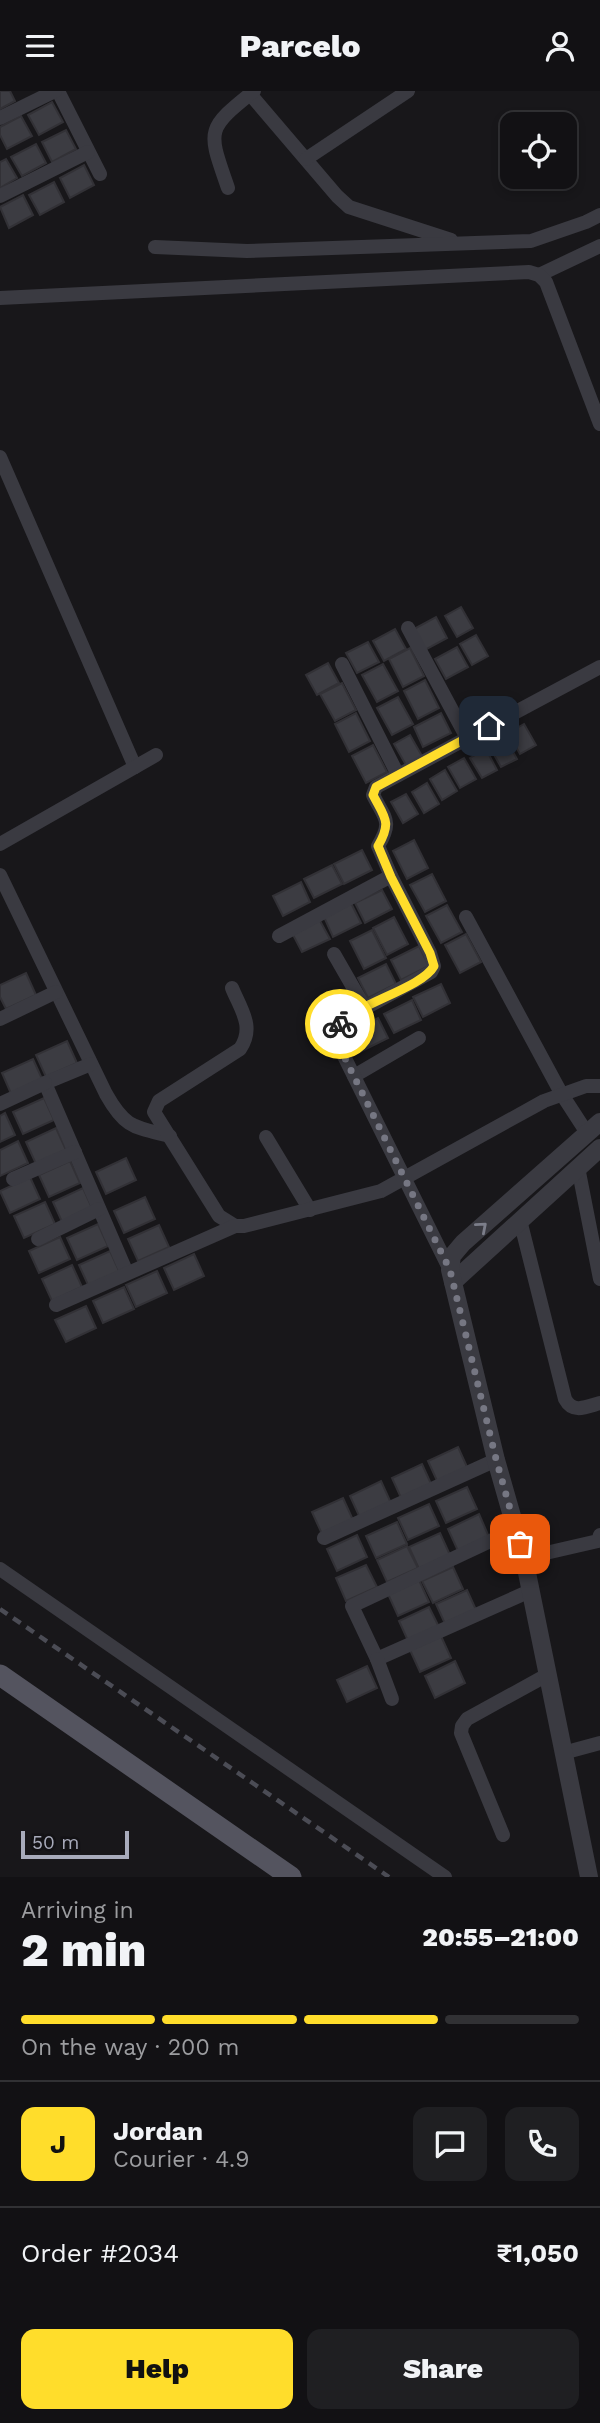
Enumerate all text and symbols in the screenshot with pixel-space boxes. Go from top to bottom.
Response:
icon: menu [21,27,59,65]
text: Parcelo [239,27,361,65]
icon: person [541,27,579,65]
map controls [500,112,577,189]
button: locate [500,112,577,189]
pin [459,696,519,756]
icon: home [470,707,508,745]
courier [305,989,375,1059]
icon: bike [321,1005,359,1043]
one-way arrow [473,1223,486,1235]
pin [490,1514,550,1574]
icon: bag [501,1525,539,1563]
scale bar [21,1828,130,1860]
text: 50 m [32,1831,79,1854]
text: Arriving in [21,1897,134,1924]
text: 20:55–21:00 [422,1922,579,1952]
text: 2 min [21,1923,146,1977]
text: On the way · 200 m [21,2034,239,2061]
button: chat [413,2107,487,2181]
button: phone [505,2107,579,2181]
text: Jordan [113,2116,203,2146]
text: J [50,2129,66,2159]
text: Courier · 4.9 [113,2146,249,2173]
text: Order #2034 [21,2238,179,2268]
text: ₹1,050 [496,2238,579,2268]
button: Help [21,2329,293,2409]
button: Share [307,2329,579,2409]

